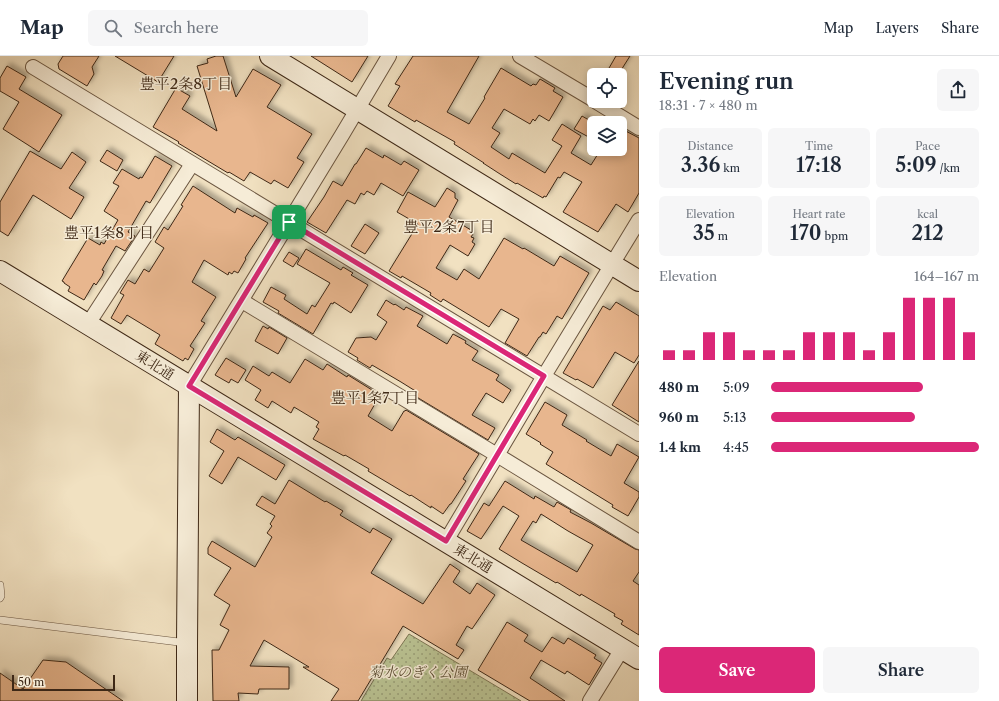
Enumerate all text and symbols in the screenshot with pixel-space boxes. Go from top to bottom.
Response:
search box [88,10,368,46]
text: Map [20,16,64,39]
icon: search [102,17,124,39]
text: Search here [134,18,219,37]
text: Map [823,19,853,37]
text: Layers [875,19,919,37]
text: Share [941,19,979,37]
map controls [587,68,627,156]
button: locate [587,68,627,108]
text: Evening run [659,68,794,95]
button: share [937,69,979,111]
district label: 豊平2条8丁目 [140,74,232,93]
text: 18:31 · 7 × 480 m [659,97,758,113]
button: layers [587,116,627,156]
text: Distance [688,139,733,153]
text: Time [805,139,833,153]
text: Pace [915,139,940,153]
text: 3.36 [681,153,720,177]
text: 17:18 [796,153,842,177]
text: 5:09 [895,153,937,177]
text: km [720,161,740,175]
text: /km [937,161,960,175]
pin [272,205,306,239]
text: Elevation [686,207,735,221]
text: Heart rate [792,207,846,221]
text: kcal [917,207,938,221]
icon: arrive [278,211,300,233]
district label: 豊平2条7丁目 [403,217,495,236]
text: 35 [693,221,715,245]
text: 170 [790,221,822,245]
text: 212 [912,221,944,245]
district label: 豊平1条8丁目 [64,223,154,242]
text: m [715,229,728,243]
text: bpm [822,229,848,243]
text: Elevation [659,268,717,284]
text: 164–167 m [914,268,979,284]
street label: 東北通 [132,346,178,384]
text: 480 m [659,379,699,395]
text: 5:09 [723,379,750,395]
district label: 豊平1条7丁目 [331,388,419,407]
text: 960 m [659,409,699,425]
text: 5:13 [723,409,746,425]
text: 1.4 km [659,439,701,455]
text: 4:45 [723,439,749,455]
street label: 東北通 [450,539,496,577]
button: Save [659,647,815,693]
button: Share [823,647,979,693]
park label: 菊水のぎく公園 [369,663,469,681]
scale bar [12,673,115,692]
text: 50 m [18,675,44,689]

